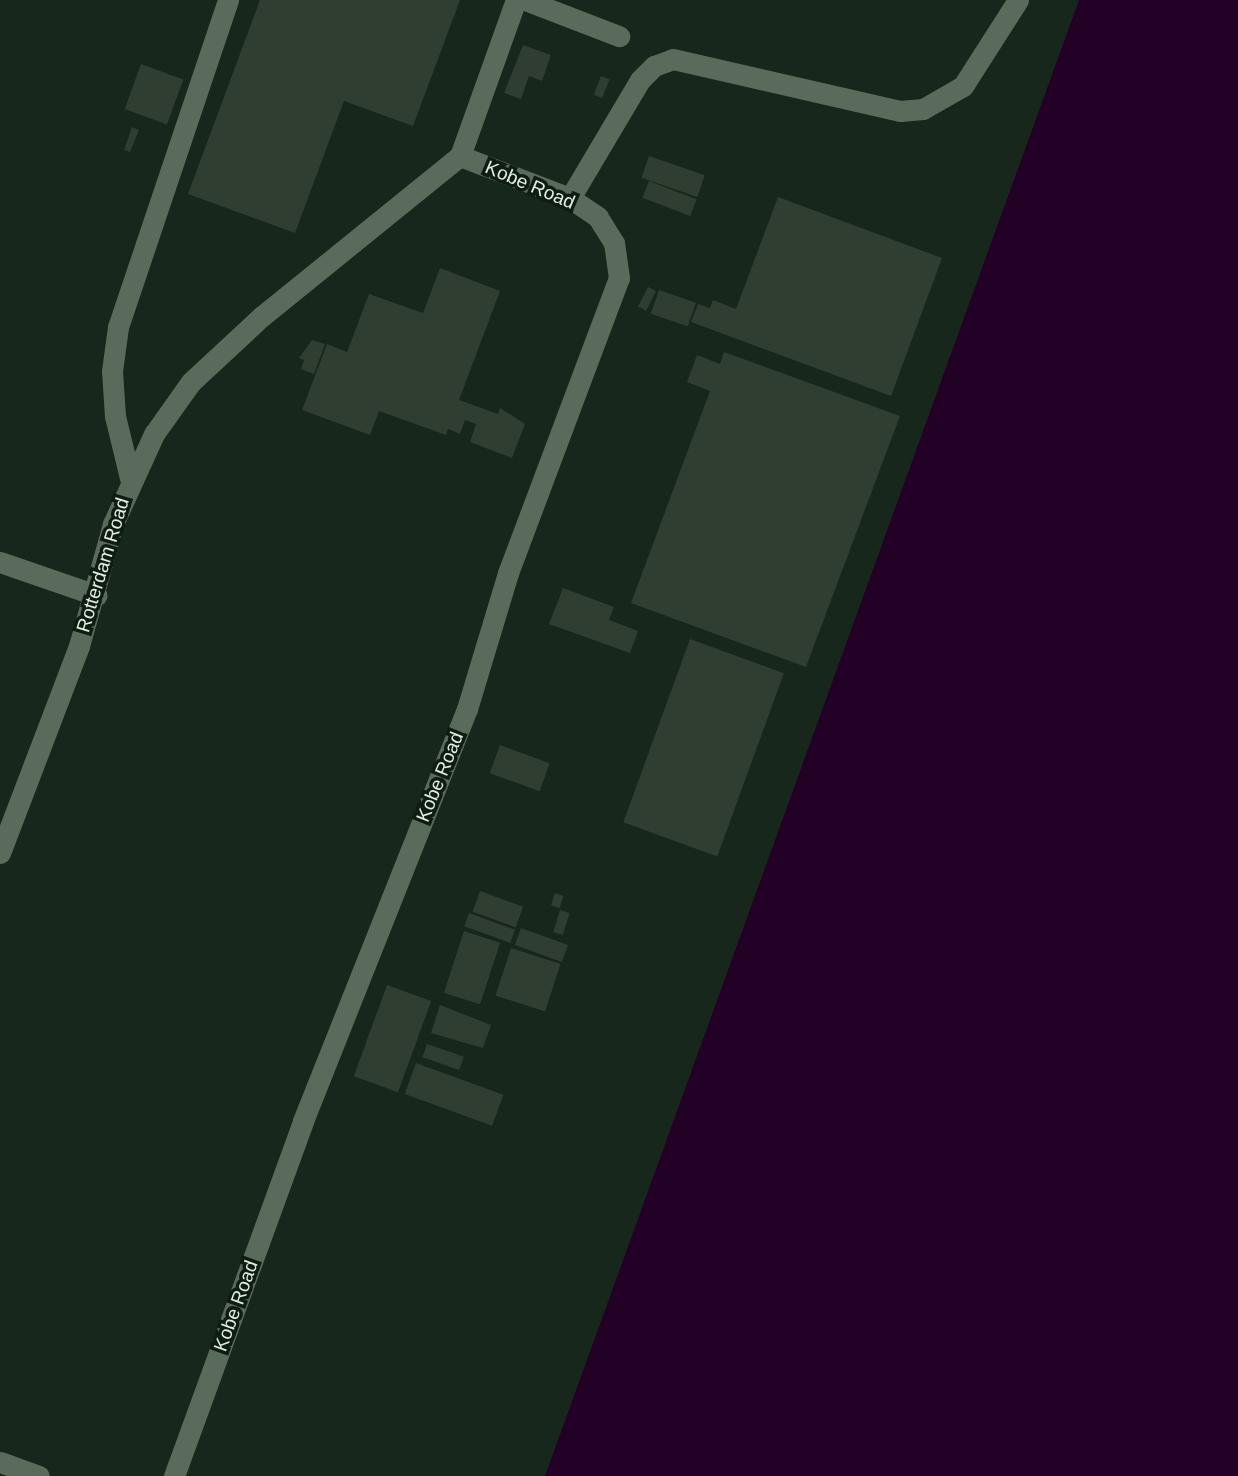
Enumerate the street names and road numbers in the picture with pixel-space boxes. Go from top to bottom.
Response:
street label: Kobe Road [482,156,578,214]
street label: Rotterdam Road [72,495,134,635]
street label: Kobe Road [412,729,468,825]
street label: Kobe Road [209,1257,263,1355]

